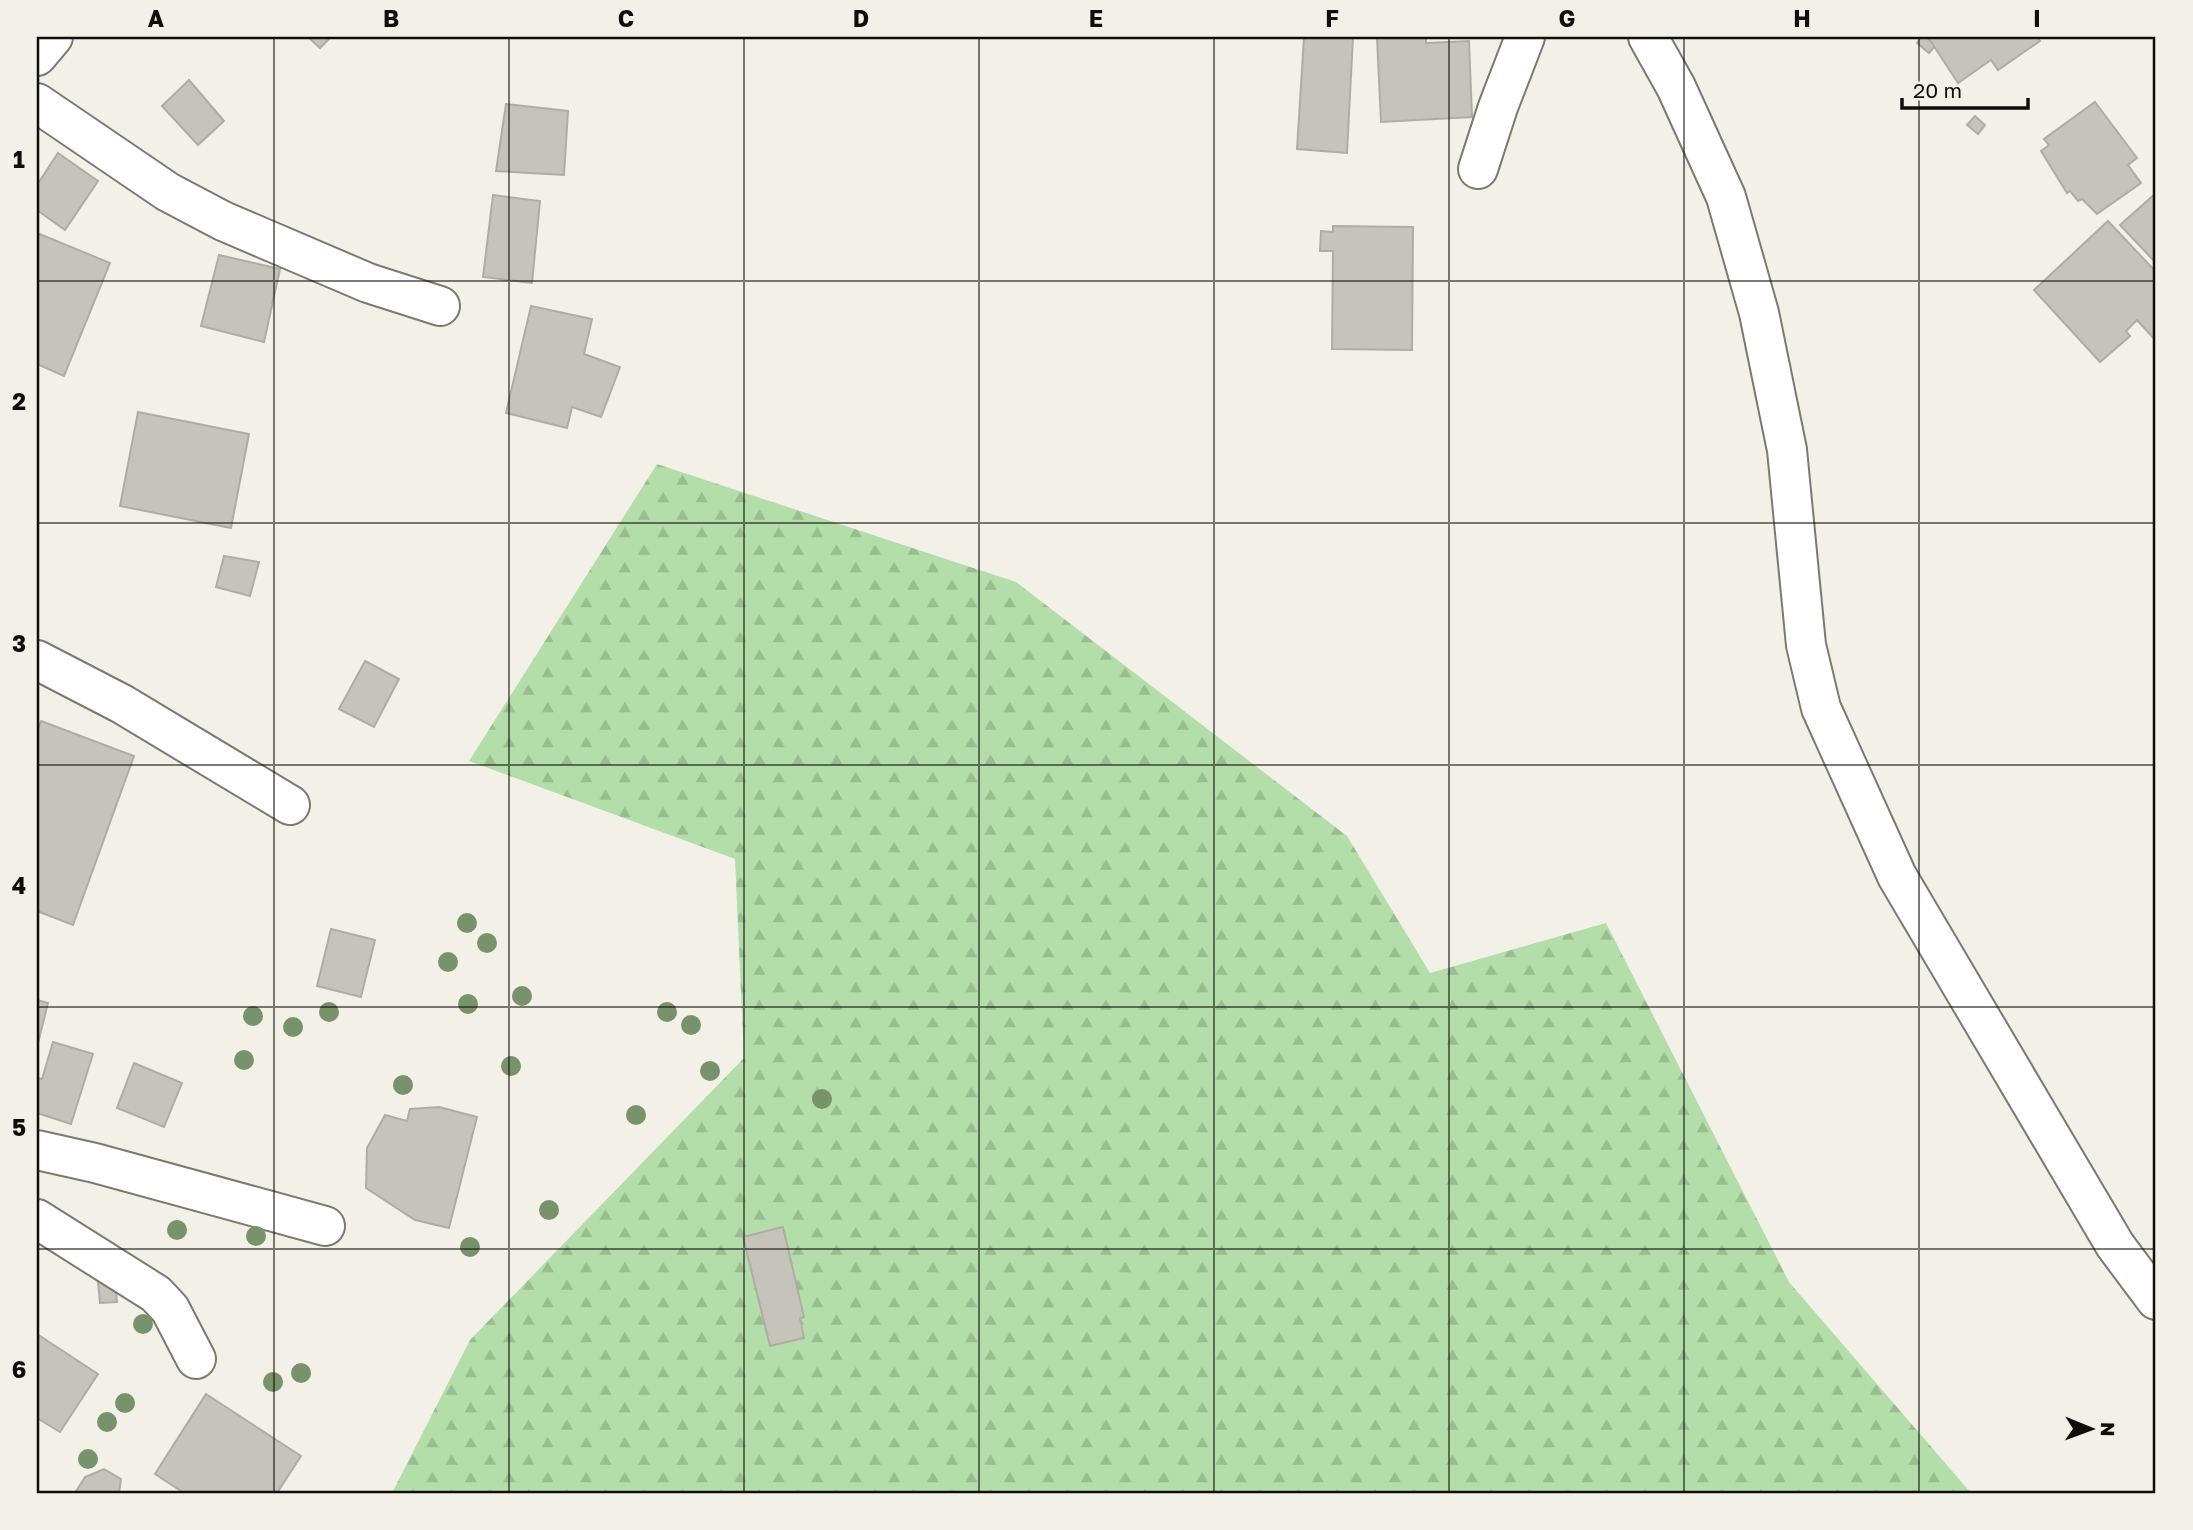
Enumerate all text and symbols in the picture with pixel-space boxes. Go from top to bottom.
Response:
text: A [148,4,165,32]
text: B [383,4,399,32]
text: C [618,4,634,32]
text: D [853,4,869,32]
text: E [1089,4,1103,32]
text: F [1325,4,1339,32]
text: G [1559,4,1575,32]
text: H [1793,4,1811,32]
text: I [2033,4,2041,32]
scale bar [1902,66,2028,110]
text: 20 m [1913,77,1962,103]
text: 1 [13,145,25,173]
text: 2 [12,387,26,415]
text: 3 [12,629,26,657]
text: 4 [12,871,26,899]
text: 5 [12,1113,26,1141]
text: 6 [12,1355,26,1383]
north arrow [2056,1394,2126,1464]
text: N [2097,1422,2120,1437]

